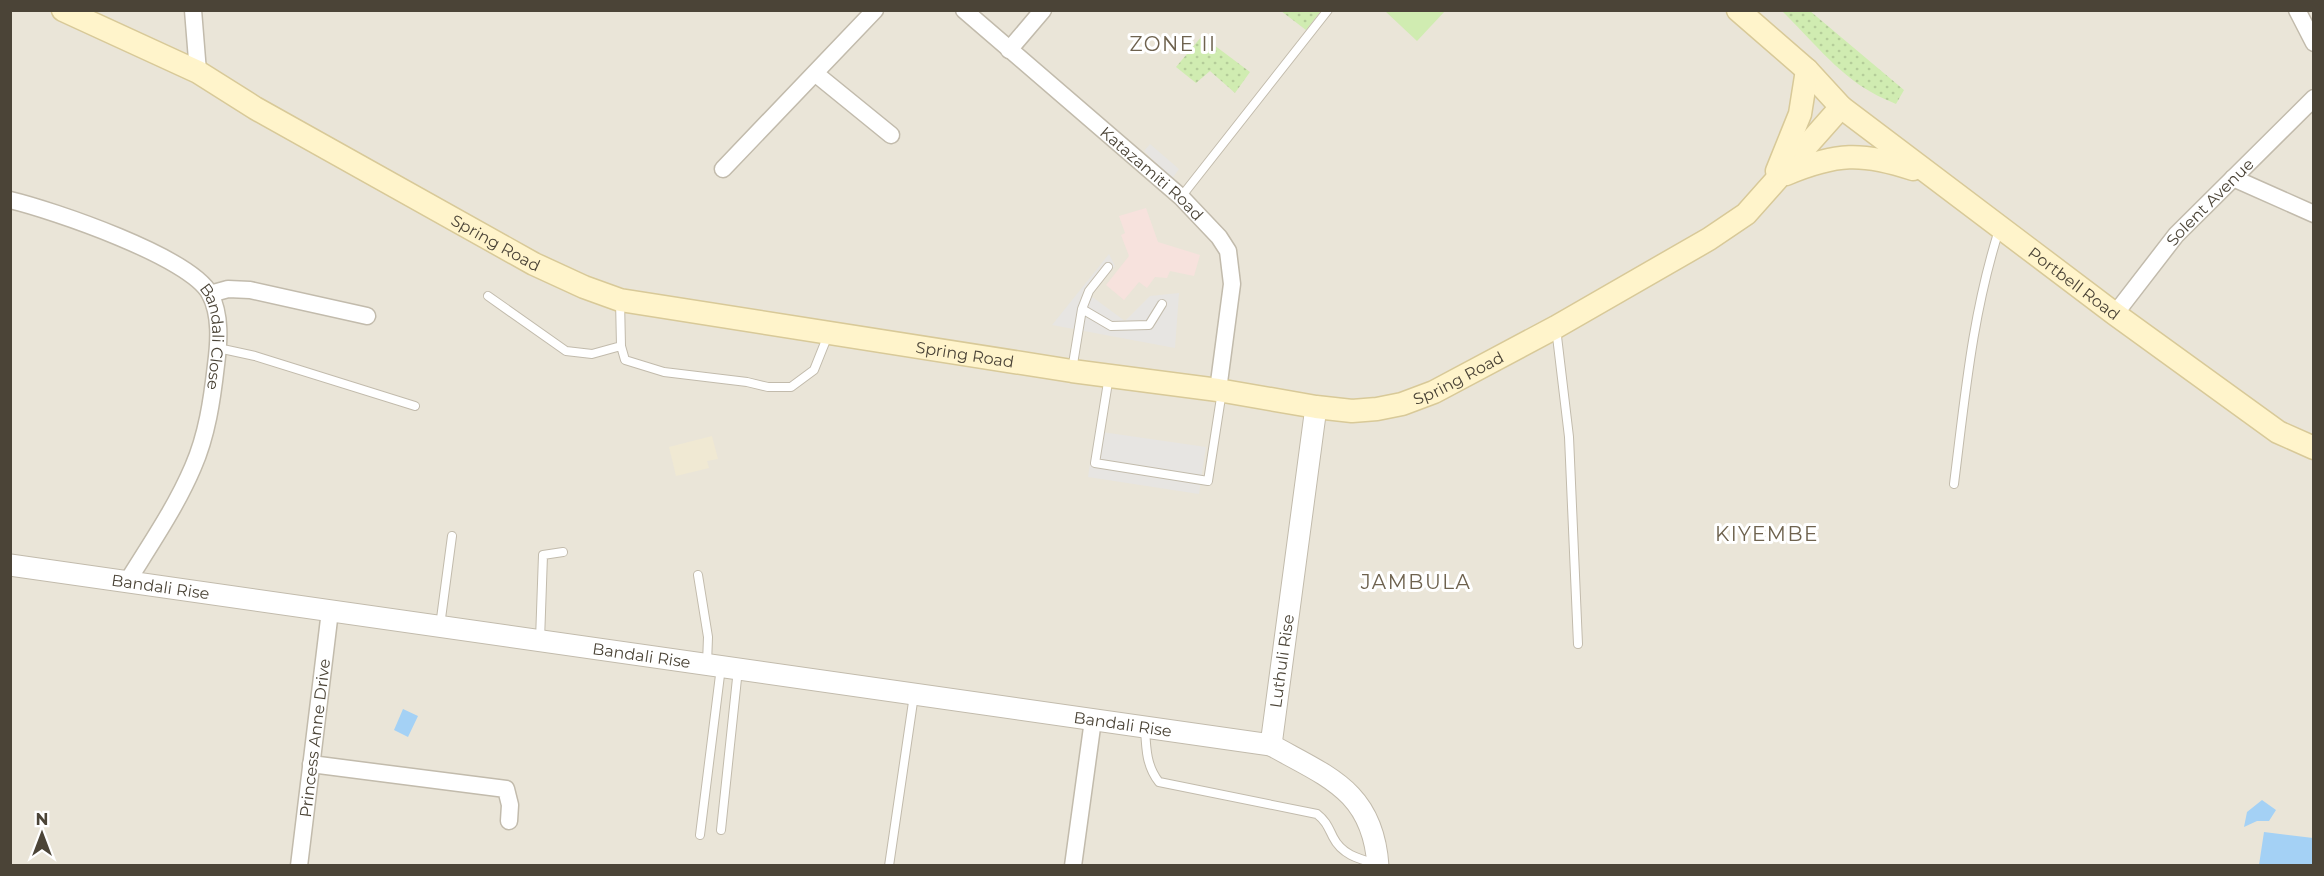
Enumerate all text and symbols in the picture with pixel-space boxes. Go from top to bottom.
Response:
district label: ZONE II [1129,32,1217,56]
street label: Katazamiti Road [1096,122,1208,224]
street label: Solent Avenue [2162,154,2257,249]
street label: Spring Road [448,210,543,275]
street label: Portbell Road [2025,243,2124,324]
street label: Bandali Close [196,279,228,391]
street label: Spring Road [914,337,1015,371]
street label: Spring Road [1410,347,1507,409]
district label: KIYEMBE [1715,522,1819,546]
street label: Bandali Rise [110,570,211,603]
district label: JAMBULA [1360,570,1471,594]
street label: Luthuli Rise [1266,613,1298,709]
street label: Bandali Rise [591,639,692,672]
street label: Princess Anne Drive [295,657,334,818]
street label: Bandali Rise [1072,707,1173,740]
north arrow [12,804,72,864]
text: N [36,810,48,829]

